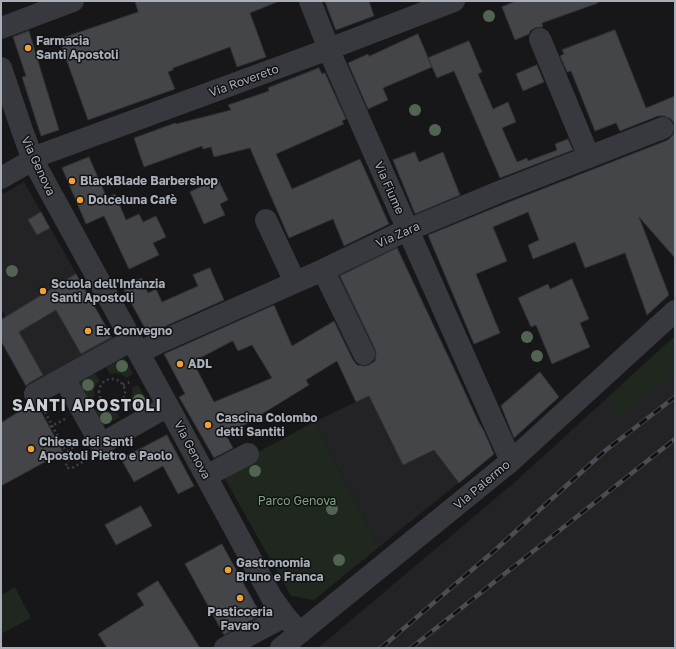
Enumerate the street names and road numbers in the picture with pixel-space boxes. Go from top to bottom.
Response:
street label: Via Rovereto [207,62,281,100]
street label: Via Genova [18,134,58,198]
street label: Via Fiume [371,159,407,217]
street label: Via Zara [374,219,422,251]
street label: Via Genova [171,418,213,482]
street label: Via Palermo [451,457,513,513]

